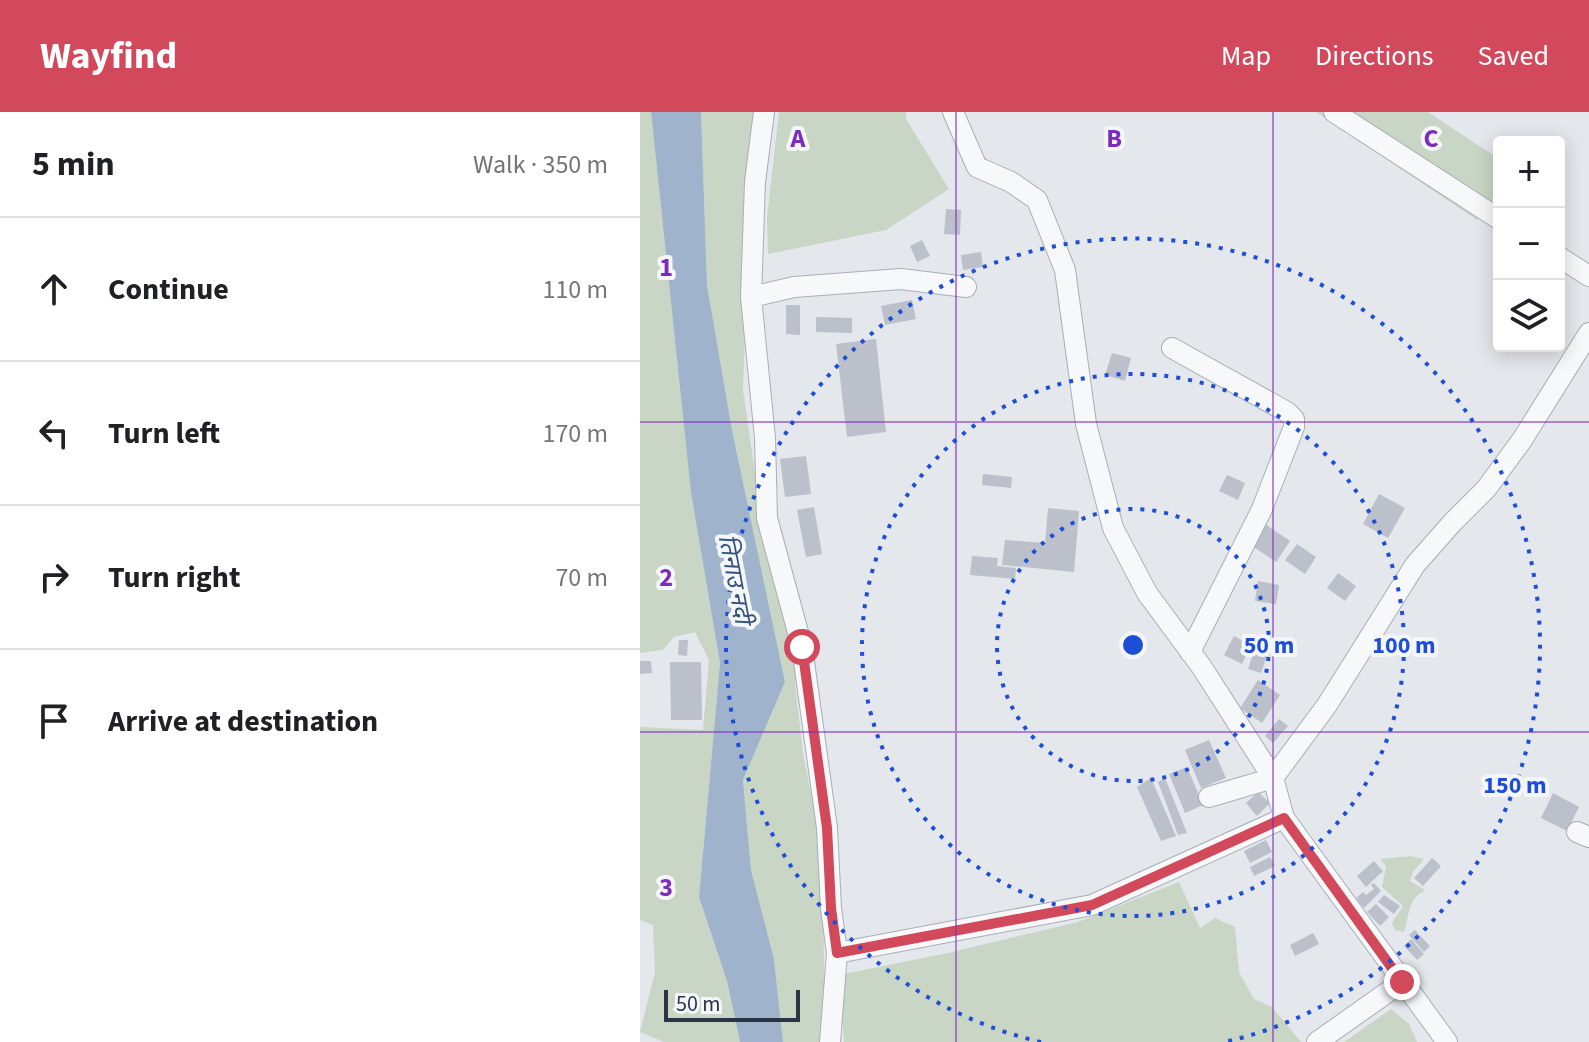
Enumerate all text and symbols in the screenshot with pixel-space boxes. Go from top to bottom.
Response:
text: Wayfind [40,29,177,83]
text: Map [1221,36,1271,76]
text: Directions [1315,36,1434,76]
text: Saved [1478,36,1549,76]
text: A [790,120,807,157]
text: B [1106,120,1122,157]
text: C [1423,120,1439,157]
map controls [1493,136,1565,352]
button: + [1493,136,1565,208]
text: 5 min [32,140,115,189]
text: Walk · 350 m [473,146,608,183]
button: − [1493,208,1565,280]
text: 1 [659,249,673,286]
icon: ahead [32,267,76,311]
text: Continue [108,268,229,311]
text: 110 m [542,271,608,308]
button: layers [1493,280,1565,352]
icon: left [32,411,76,455]
text: Turn left [108,412,220,455]
text: 170 m [542,415,608,452]
water label: तिनाउ नदी [709,532,761,631]
icon: right [32,555,76,599]
text: Turn right [108,556,240,599]
text: 70 m [555,559,608,596]
text: 2 [659,559,673,596]
text: 50 m [1244,628,1294,663]
text: 100 m [1372,628,1436,663]
route start [784,629,820,665]
centre of rings [1119,631,1147,659]
icon: arrive [32,699,76,743]
text: Arrive at destination [108,700,378,743]
text: 150 m [1483,768,1547,803]
text: 3 [659,869,673,906]
route end [1384,964,1420,1000]
scale bar [664,986,800,1022]
text: 50 m [676,988,721,1020]

